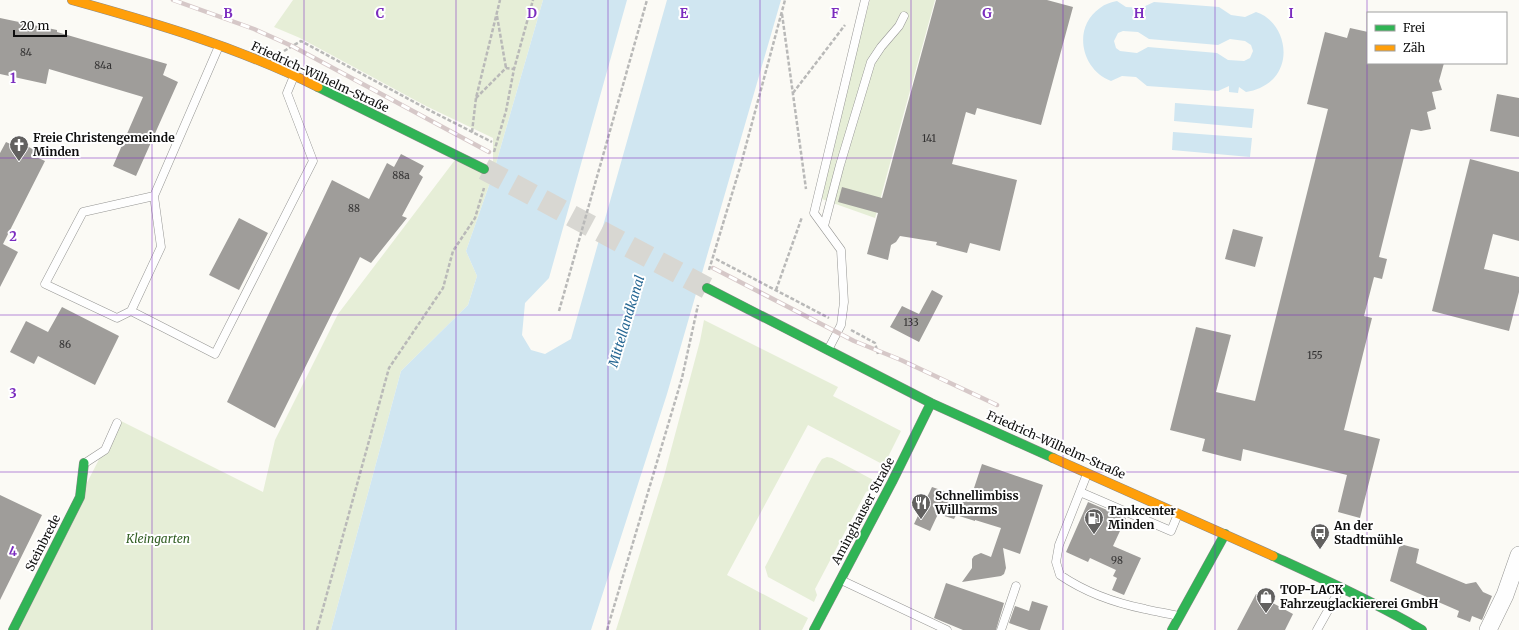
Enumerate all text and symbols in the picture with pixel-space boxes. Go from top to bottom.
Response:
text: B [223,5,233,22]
text: C [376,5,385,22]
text: D [527,5,537,22]
text: E [680,5,689,22]
text: F [831,5,839,22]
text: G [982,5,992,22]
text: H [1134,5,1145,22]
text: I [1288,5,1294,22]
scale bar [14,12,66,38]
legend [1367,12,1507,64]
text: 20 m [20,18,49,33]
text: Frei [1403,20,1425,35]
street label: Friedrich-Wilhelm-Straße [249,38,391,115]
text: Zäh [1403,40,1425,55]
house number: 84 [20,46,32,59]
house number: 84a [94,59,112,72]
text: 1 [10,70,16,87]
place label: Freie Christengemeinde Minden [33,130,175,159]
house number: 141 [922,132,936,145]
church icon: Freie Christengemeinde Minden [8,134,30,162]
house number: 88a [392,169,410,182]
house number: 88 [348,202,360,215]
text: 2 [9,228,17,245]
water label: Mittellandkanal [604,273,649,370]
house number: 133 [903,316,919,329]
house number: 86 [59,338,71,351]
house number: 155 [1307,349,1323,362]
text: 3 [9,385,17,402]
street label: Friedrich-Wilhelm-Straße [985,407,1128,482]
street label: Aminghauser Straße [828,455,897,568]
place label: Schnellimbiss Willharms [934,488,1019,517]
restaurant icon: Schnellimbiss Willharms [910,492,932,520]
place label: Tankcenter Minden [1108,503,1176,532]
fuel station icon: Tankcenter Minden [1083,507,1105,535]
street label: Steinbrede [22,512,63,574]
place label: An der Stadtmühle [1333,518,1403,547]
bus stop icon: An der Stadtmühle [1309,522,1331,550]
park label: Kleingarten [125,531,190,546]
text: 4 [9,543,18,560]
house number: 98 [1111,554,1123,567]
place label: TOP-LACK Fahrzeuglackiererei GmbH [1280,582,1438,611]
shop icon: TOP-LACK Fahrzeuglackiererei GmbH [1255,586,1277,614]

